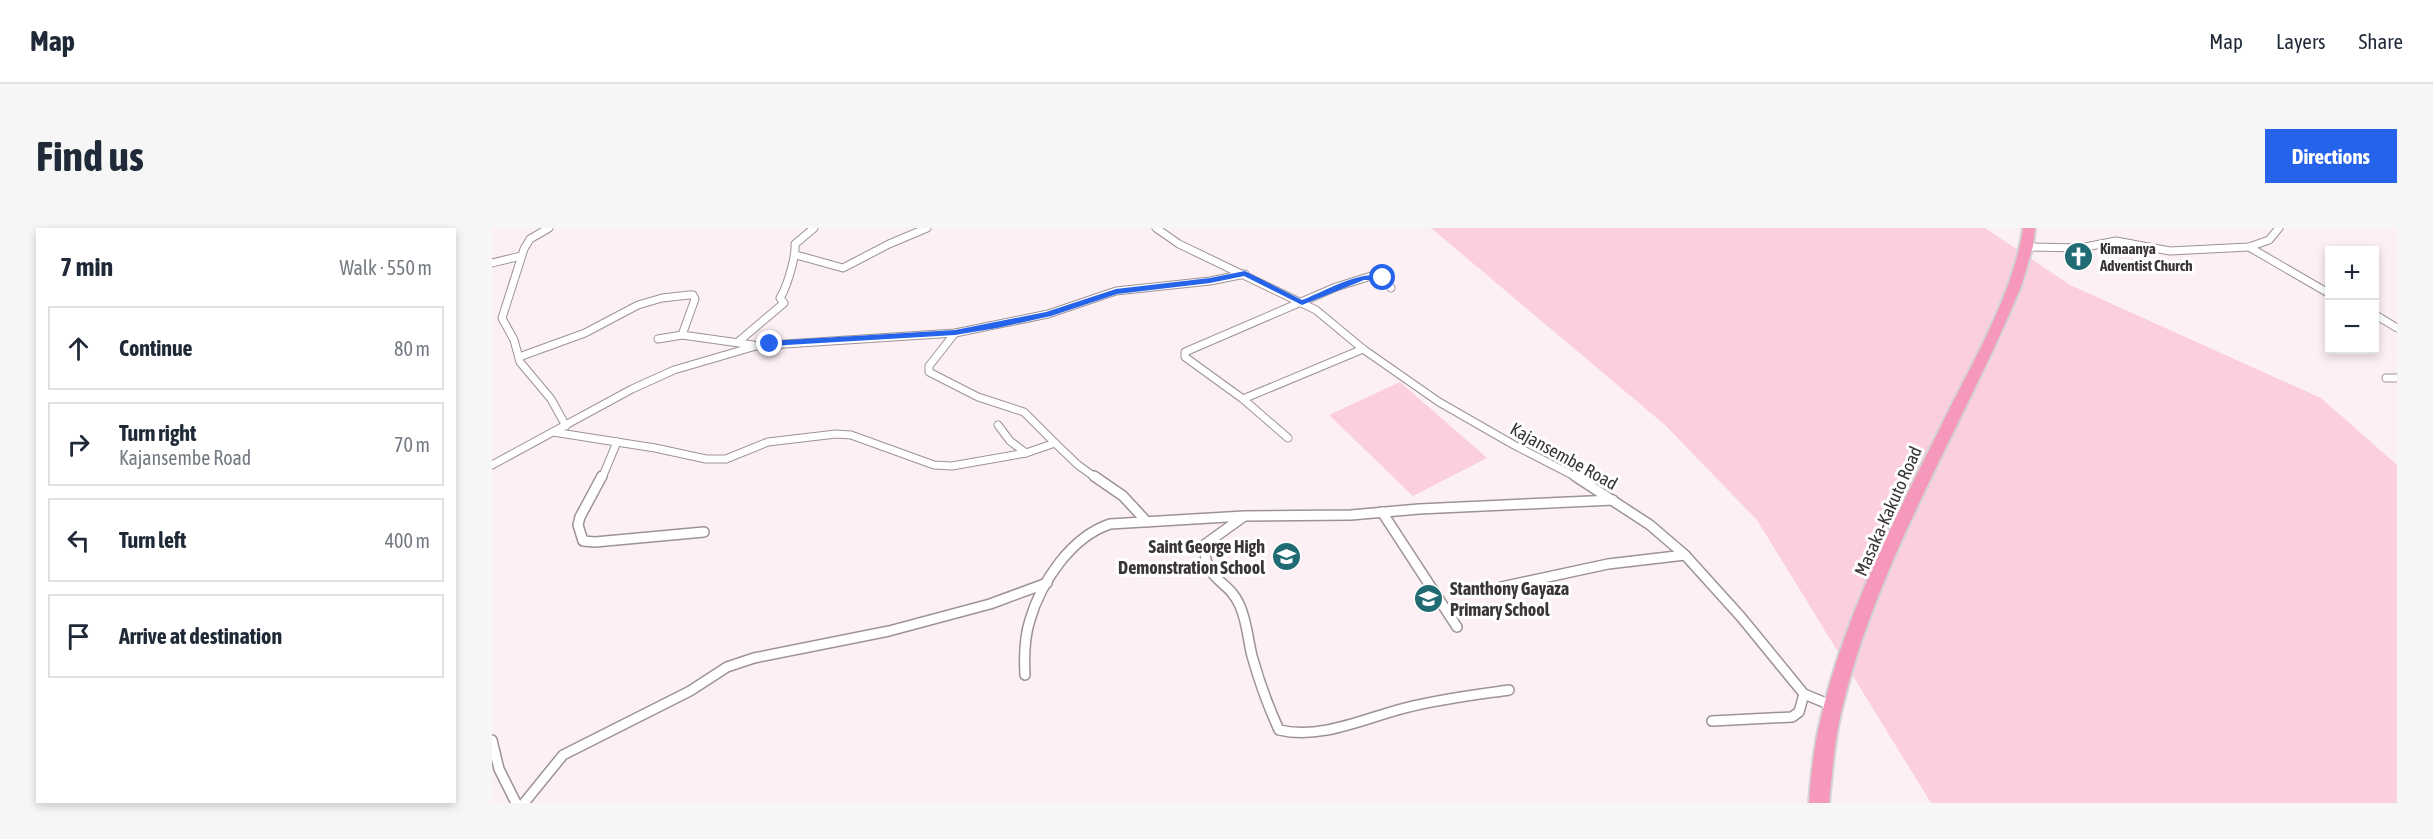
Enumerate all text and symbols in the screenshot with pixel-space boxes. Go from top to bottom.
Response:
text: Map [30,25,75,57]
text: Map [2209,29,2243,53]
text: Layers [2276,29,2326,53]
text: Share [2359,29,2403,53]
button: Directions [2265,129,2397,183]
text: Find us [36,132,144,180]
place label: Kimaanya Adventist Church [2099,240,2193,274]
church icon: Kimaanya Adventist Church [2063,241,2095,273]
map controls [2325,246,2379,354]
button: + [2325,246,2379,300]
text: 7 min [60,252,113,282]
text: Walk · 550 m [340,256,432,279]
route start [1369,264,1395,290]
button: − [2325,300,2379,354]
route end [756,330,782,356]
icon: ahead [62,332,95,365]
text: Continue [119,335,193,361]
text: 80 m [394,337,430,360]
street label: Kajansembe Road [1507,418,1621,494]
text: Turn right [119,420,196,446]
icon: right [62,428,95,461]
text: 70 m [394,433,430,456]
street label: Masaka-Kakuto Road [1850,443,1926,579]
text: Kajansembe Road [119,446,251,469]
icon: left [62,524,95,557]
text: Turn left [119,527,186,553]
text: 400 m [385,529,430,552]
place label: Saint George High Demonstration School [1118,536,1265,578]
school or university icon: Saint George High Demonstration School [1270,540,1302,572]
place label: Stanthony Gayaza Primary School [1450,578,1569,620]
school or university icon: Stanthony Gayaza Primary School [1413,582,1445,614]
icon: arrive [62,620,95,653]
text: Arrive at destination [119,623,282,649]

